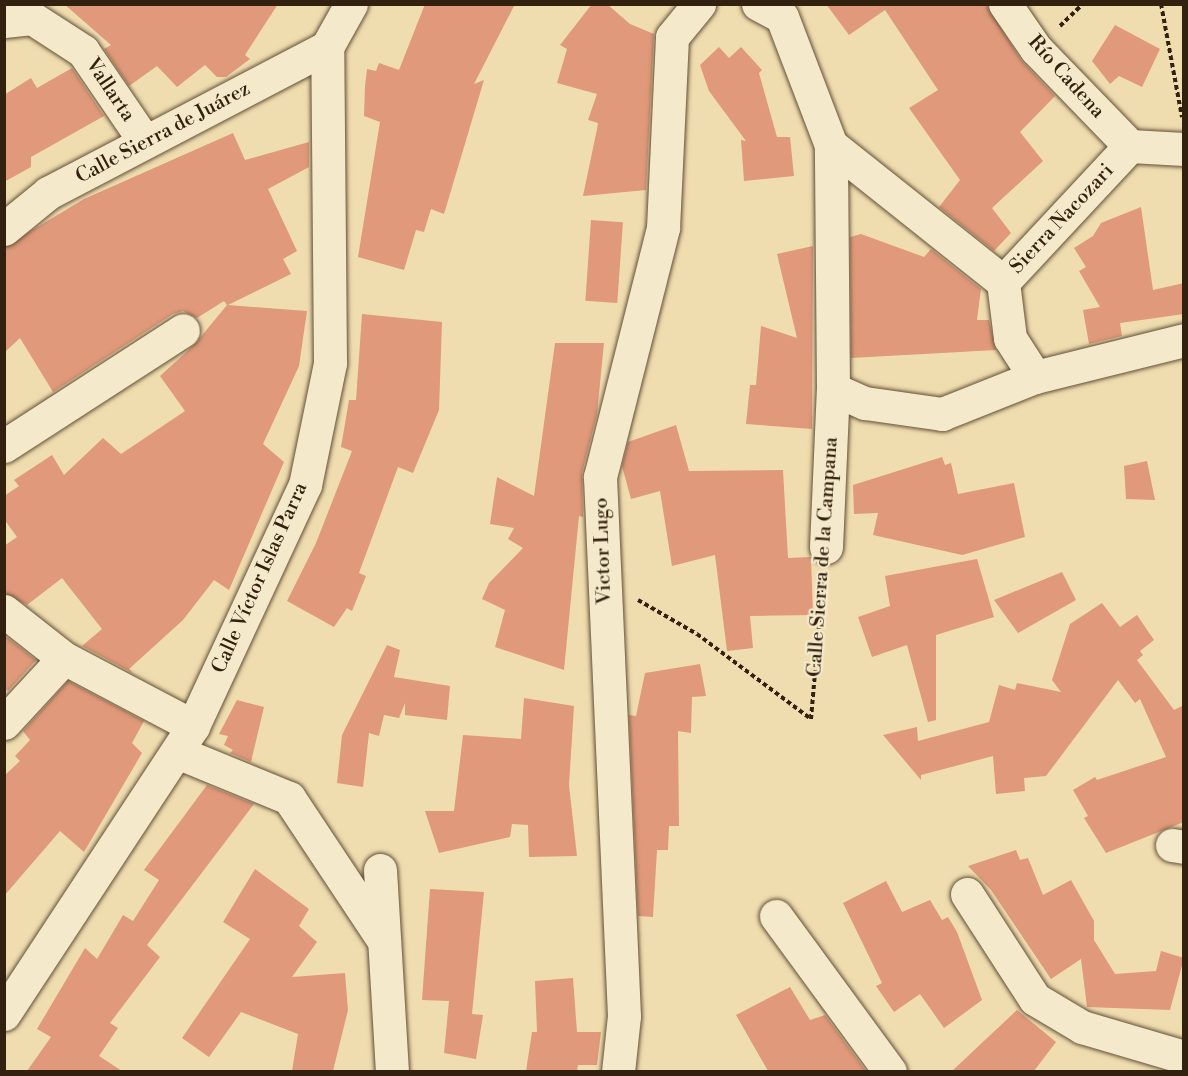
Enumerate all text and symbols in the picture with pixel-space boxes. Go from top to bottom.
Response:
street label: Río Cadena [1023,31,1109,123]
street label: Vallarta [80,54,140,126]
street label: Calle Sierra de Juárez [72,77,254,189]
street label: Sierra Nacozari [1005,159,1119,279]
street label: Calle Sierra de la Campana [803,436,843,678]
street label: Calle Víctor Islas Parra [207,479,313,677]
street label: Victor Lugo [589,497,617,605]

